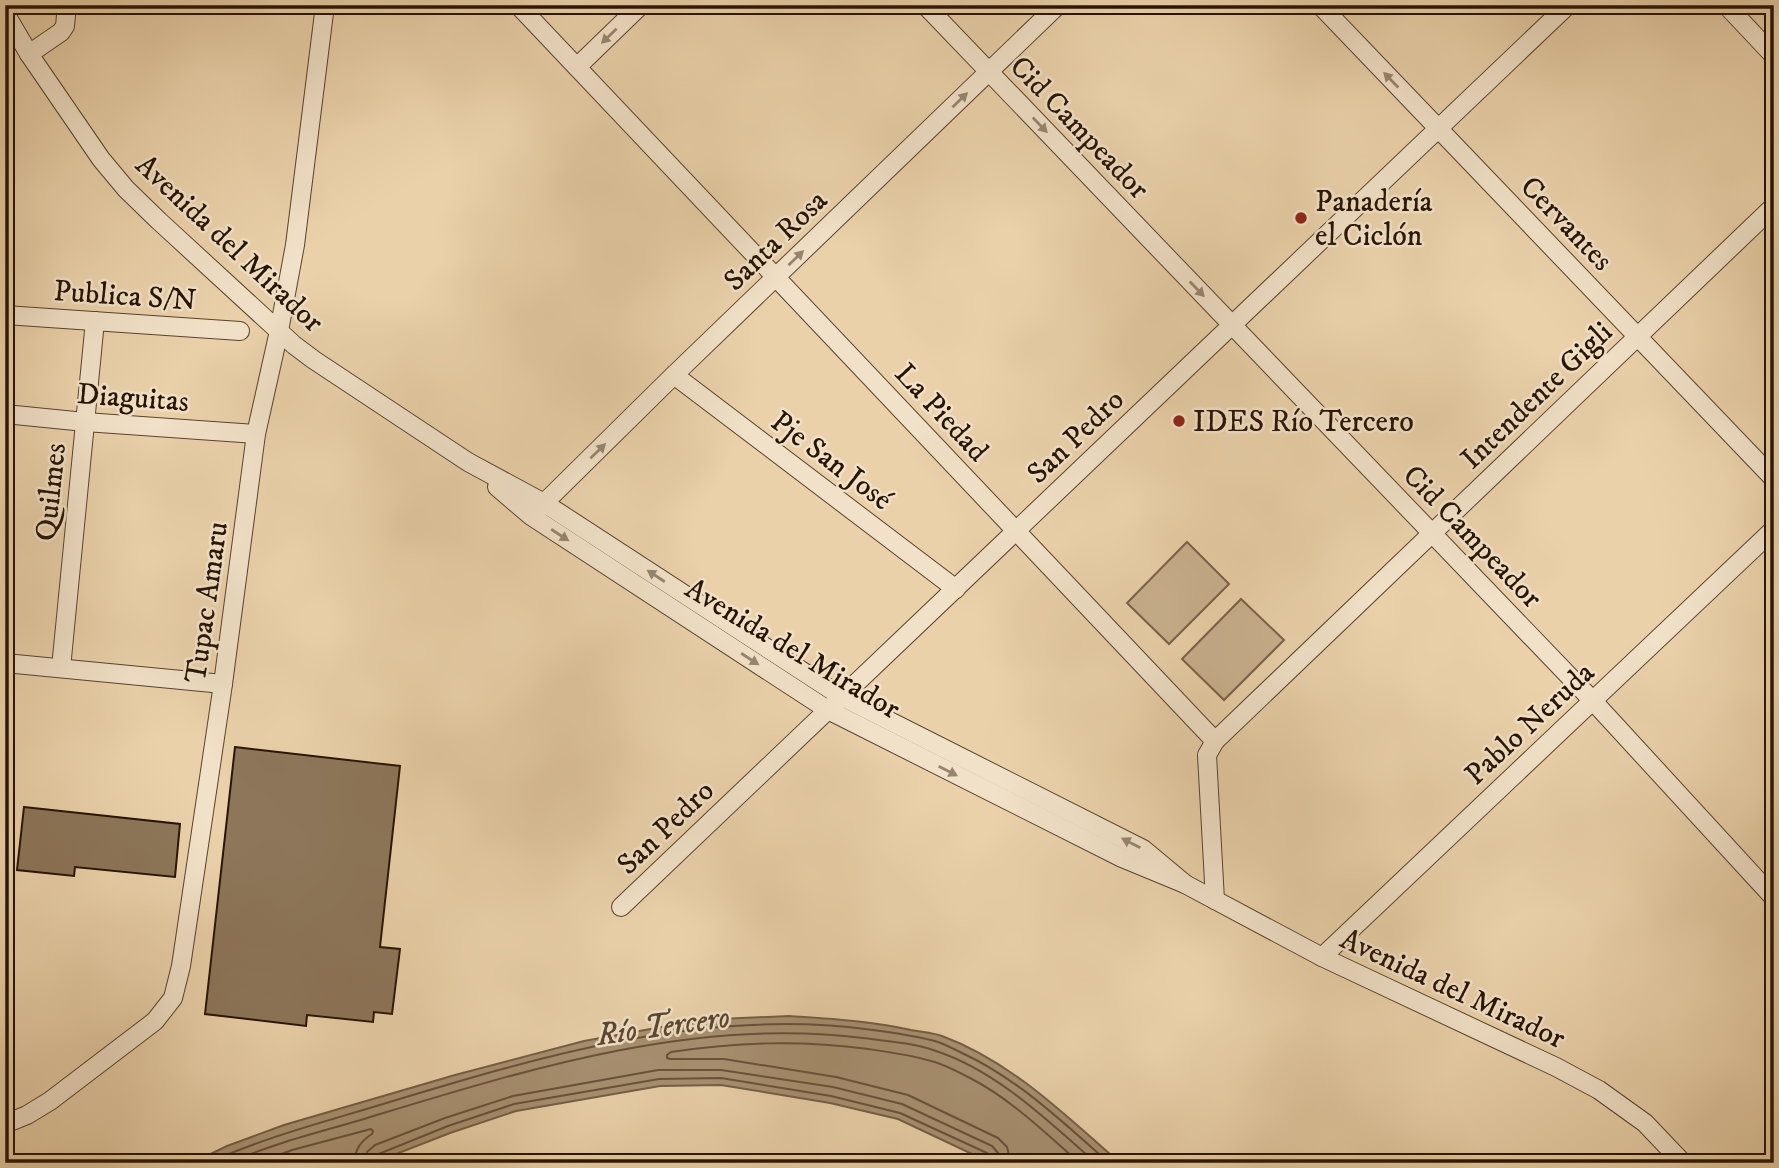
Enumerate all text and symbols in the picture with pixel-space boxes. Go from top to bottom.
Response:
one-way arrow [601,28,618,44]
street label: Cid Campeador [1001,49,1157,207]
one-way arrow [1382,71,1399,88]
one-way arrow [951,92,968,109]
one-way arrow [1031,116,1047,133]
street label: Avenida del Mirador [127,147,331,341]
street label: Cervantes [1512,169,1620,279]
street label: Santa Rosa [716,182,836,300]
place label: Panadería el Ciclón [1315,184,1433,255]
marker: Panadería el Ciclón [1293,210,1309,226]
one-way arrow [787,251,804,267]
street label: Publica S/N [52,273,198,320]
one-way arrow [1189,280,1205,297]
street label: Intendente Gigli [1453,314,1621,478]
street label: La Piedad [886,356,996,470]
street label: Diaguitas [76,376,190,421]
street label: San Pedro [1020,382,1132,492]
street label: Pje San José [763,404,900,519]
place label: IDES Río Tercero [1193,404,1414,441]
marker: IDES Río Tercero [1171,413,1187,429]
street label: Quilmes [28,441,75,543]
one-way arrow [589,442,606,459]
street label: Cid Campeador [1394,458,1550,616]
street label: Tupac Amaru [178,519,237,685]
one-way arrow [550,528,570,541]
one-way arrow [646,570,665,583]
street label: Avenida del Mirador [678,571,906,728]
one-way arrow [741,653,760,666]
street label: Pablo Neruda [1457,655,1603,793]
one-way arrow [938,765,958,776]
street label: San Pedro [610,773,722,883]
one-way arrow [1121,837,1141,849]
street label: Avenida del Mirador [1334,921,1571,1058]
water label: Río Tercero [593,998,733,1056]

